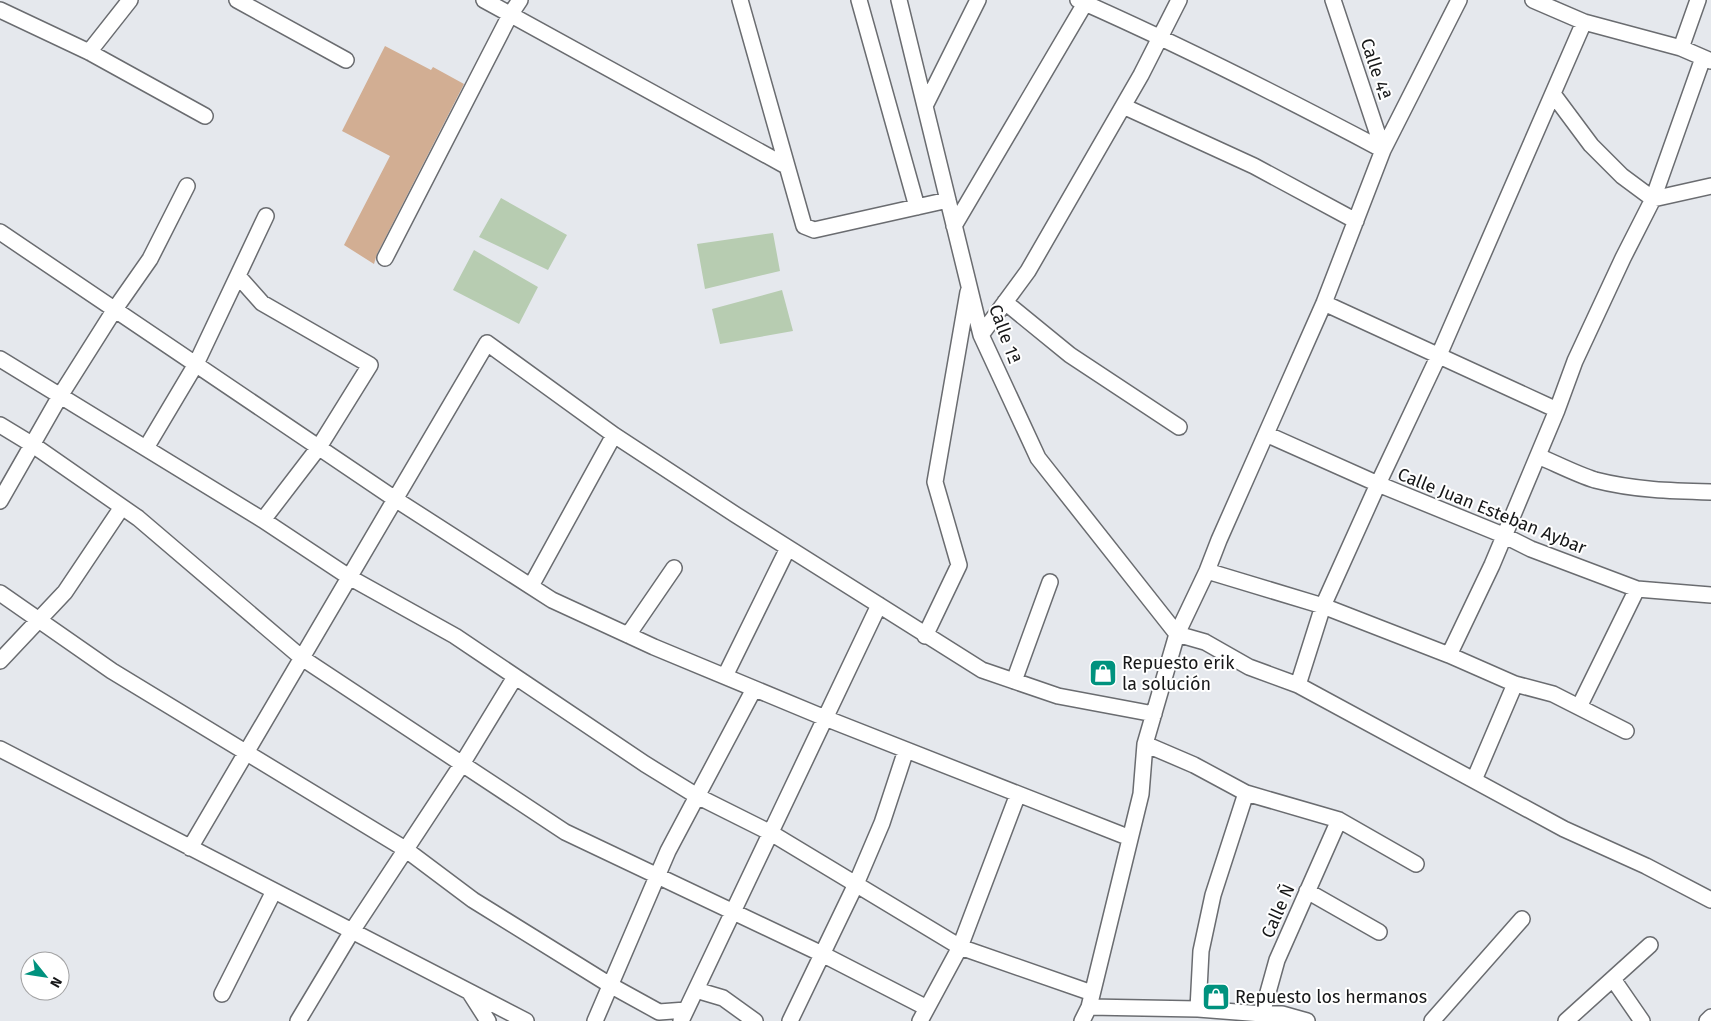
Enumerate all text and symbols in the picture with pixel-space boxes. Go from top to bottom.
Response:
street label: Calle 4ª [1356,36,1396,102]
street label: Calle 1ª [984,301,1026,367]
street label: Calle Juan Esteban Aybar [1394,463,1590,559]
place label: Repuesto erik la solución [1122,652,1235,695]
shop icon: Repuesto erik la solución [1088,658,1118,688]
street label: Calle Ñ [1255,880,1300,941]
north arrow [20,951,70,1001]
text: N [46,974,66,991]
shop icon: Repuesto los hermanos [1201,982,1231,1012]
place label: Repuesto los hermanos [1235,986,1427,1008]

